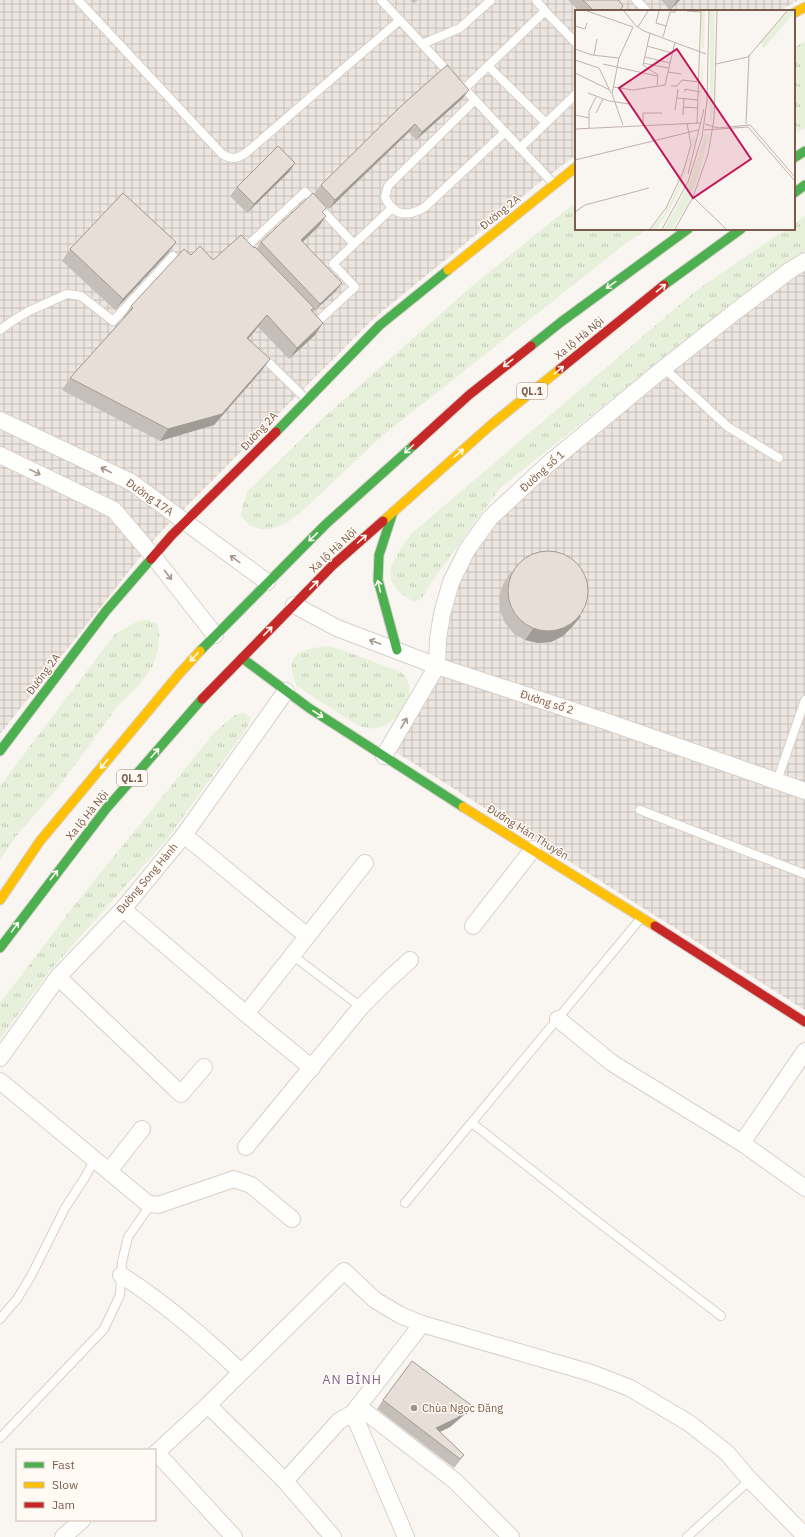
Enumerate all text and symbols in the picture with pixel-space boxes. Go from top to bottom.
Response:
inset map [575,10,795,230]
street label: Đường 2A [477,191,523,233]
one-way arrow [606,280,617,289]
one-way arrow [655,284,666,293]
street label: Xa lộ Hà Nội [551,314,607,362]
one-way arrow [502,359,513,368]
one-way arrow [554,365,565,374]
road number: QL.1 [517,383,547,399]
street label: Đường 2A [237,409,281,453]
one-way arrow [404,444,414,453]
street label: Đường số 1 [517,447,567,495]
one-way arrow [454,448,464,457]
one-way arrow [100,466,112,473]
one-way arrow [29,469,41,476]
street label: Đường 17A [124,476,176,518]
street label: Xa lộ Hà Nội [306,524,360,576]
one-way arrow [308,532,318,542]
one-way arrow [357,534,367,544]
one-way arrow [230,555,241,563]
one-way arrow [164,569,172,580]
one-way arrow [309,580,319,590]
one-way arrow [375,580,383,593]
one-way arrow [263,626,273,636]
one-way arrow [368,638,381,645]
street label: Đường 2A [23,651,63,697]
one-way arrow [190,652,199,662]
street label: Đường số 2 [519,687,575,717]
one-way arrow [312,710,323,718]
one-way arrow [400,717,408,729]
one-way arrow [150,747,159,758]
one-way arrow [100,758,109,769]
road number: QL.1 [117,770,147,786]
street label: Xa lộ Hà Nội [63,787,111,843]
street label: Đường Hàn Thuyên [485,801,571,863]
street label: Đường Song Hành [113,840,181,916]
one-way arrow [50,869,59,880]
one-way arrow [11,922,19,933]
district label: AN BÌNH [322,1371,382,1388]
place label: Chùa Ngọc Đăng [422,1401,503,1415]
marker: Chùa Ngọc Đăng [409,1403,419,1413]
legend [16,1449,156,1521]
text: Fast [52,1457,75,1472]
text: Slow [52,1477,78,1492]
text: Jam [52,1497,75,1512]

